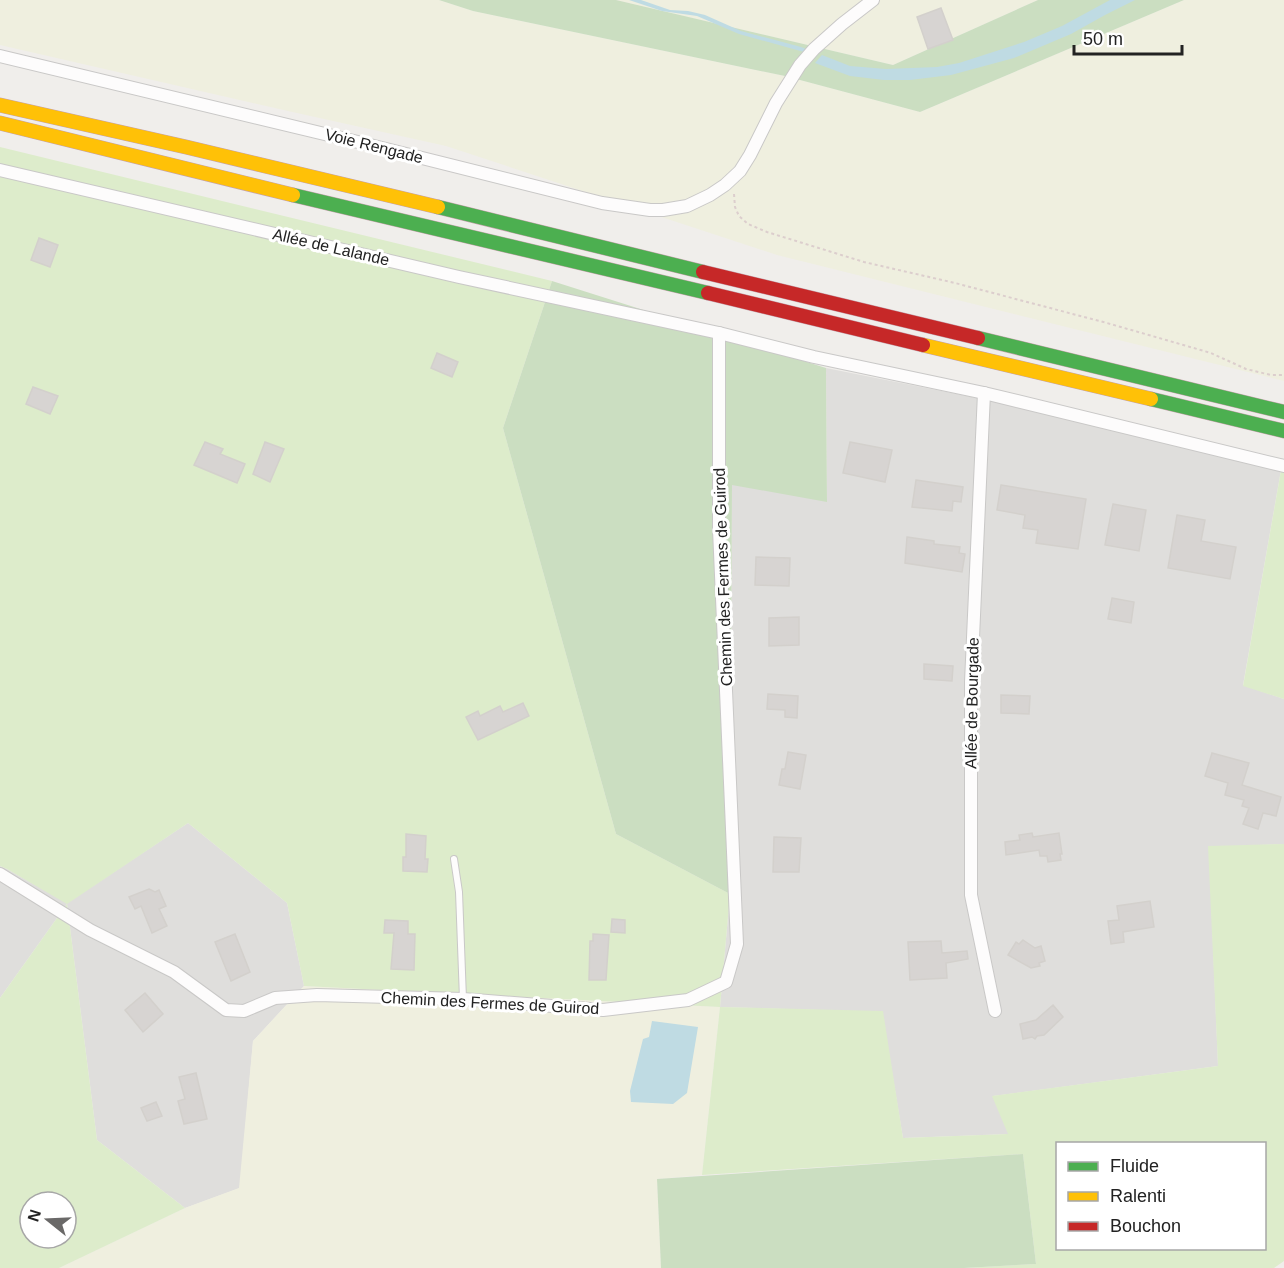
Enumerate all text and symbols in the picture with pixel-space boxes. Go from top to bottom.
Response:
scale bar [1074,18,1182,56]
text: 50 m [1083,29,1123,49]
street label: Voie Rengade [323,126,425,166]
street label: Allée de Lalande [271,225,391,269]
street label: Chemin des Fermes de Guirod [711,467,735,687]
street label: Allée de Bourgade [962,637,982,769]
street label: Chemin des Fermes de Guirod [380,989,600,1017]
legend [1056,1142,1266,1250]
text: Fluide [1110,1156,1159,1176]
text: Ralenti [1110,1186,1166,1206]
north arrow [18,1190,78,1250]
text: N [24,1207,44,1224]
text: Bouchon [1110,1216,1181,1236]

